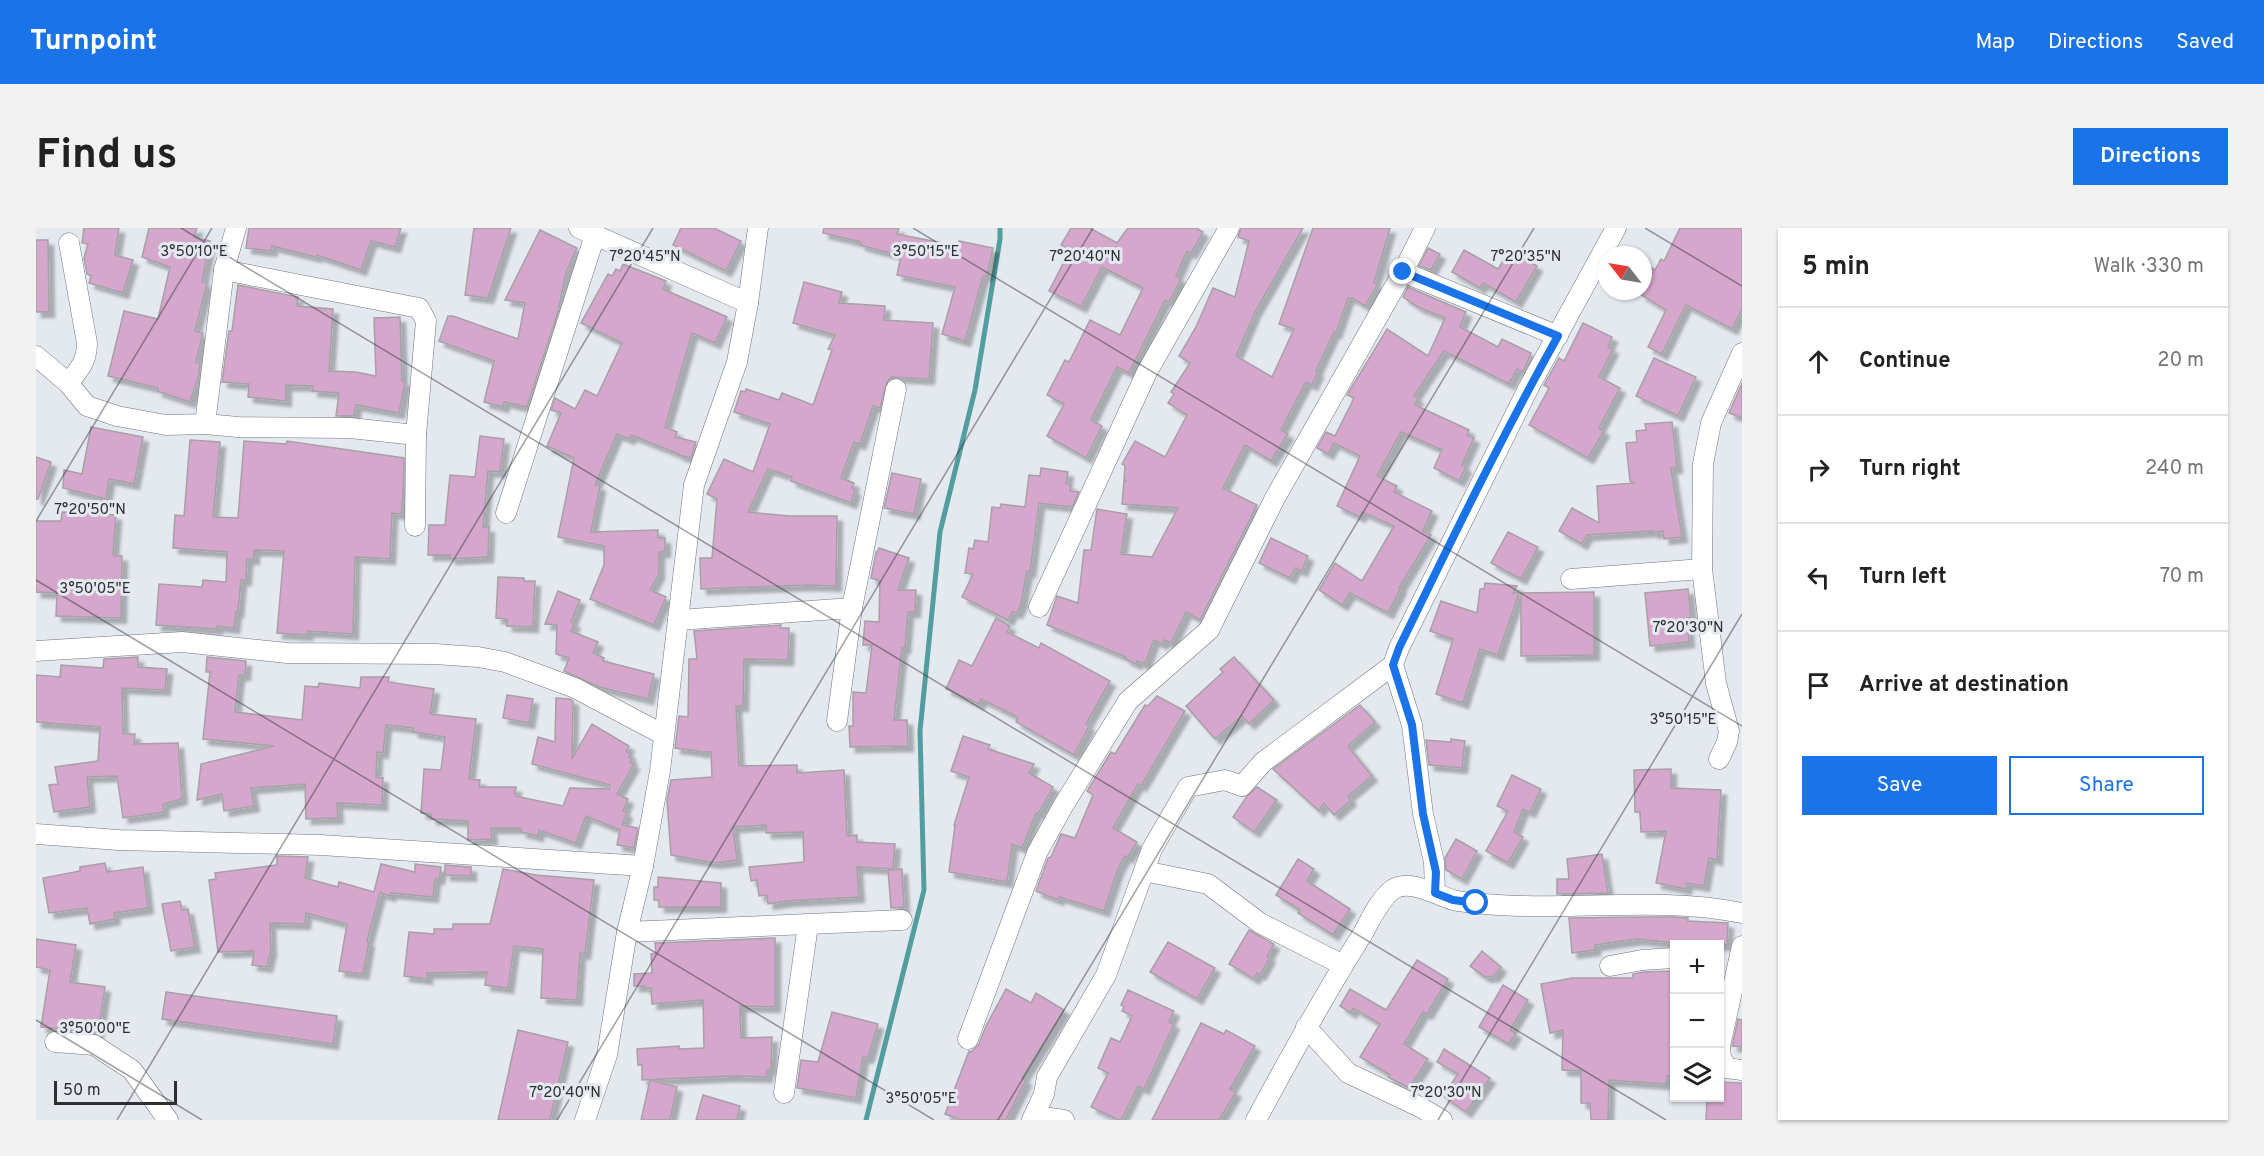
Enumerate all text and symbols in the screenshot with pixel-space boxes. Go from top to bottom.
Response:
text: Turnpoint [30,24,157,60]
text: Map [1975,29,2015,56]
text: Directions [2048,29,2143,56]
text: Saved [2176,29,2234,56]
button: Directions [2073,128,2228,185]
text: Find us [36,130,177,183]
text: 3°50'10"E [160,243,228,262]
text: 3°50'15"E [892,243,960,262]
north arrow [1598,246,1652,300]
text: 7°20'45"N [609,248,681,267]
text: 7°20'40"N [1049,248,1121,267]
text: 7°20'35"N [1491,248,1562,267]
text: 5 min [1802,251,1870,284]
text: Walk · 330 m [2094,254,2204,280]
route end [1389,258,1415,284]
icon: ahead [1802,345,1835,378]
text: Continue [1859,348,1950,375]
text: 20 m [2157,348,2204,374]
icon: right [1802,453,1835,486]
text: Turn right [1859,456,1961,483]
text: 240 m [2145,456,2204,482]
text: 7°20'50"N [54,501,126,520]
icon: left [1802,561,1835,594]
text: Turn left [1859,564,1947,591]
text: 70 m [2160,564,2204,590]
text: 3°50'05"E [59,580,131,599]
text: 7°20'30"N [1652,619,1724,638]
icon: arrive [1802,669,1835,702]
text: Arrive at destination [1859,672,2069,699]
text: 3°50'15"E [1649,711,1717,730]
button: Save [1802,756,1997,815]
button: Share [2009,756,2204,815]
route start [1462,889,1488,915]
map controls [1670,940,1724,1102]
button: + [1670,940,1724,994]
button: − [1670,994,1724,1048]
text: 3°50'00"E [59,1020,131,1039]
button: layers [1670,1048,1724,1102]
scale bar [54,1078,177,1106]
text: 50 m [63,1081,101,1101]
text: 7°20'40"N [529,1084,601,1103]
text: 7°20'30"N [1410,1084,1482,1103]
text: 3°50'05"E [885,1090,957,1109]

